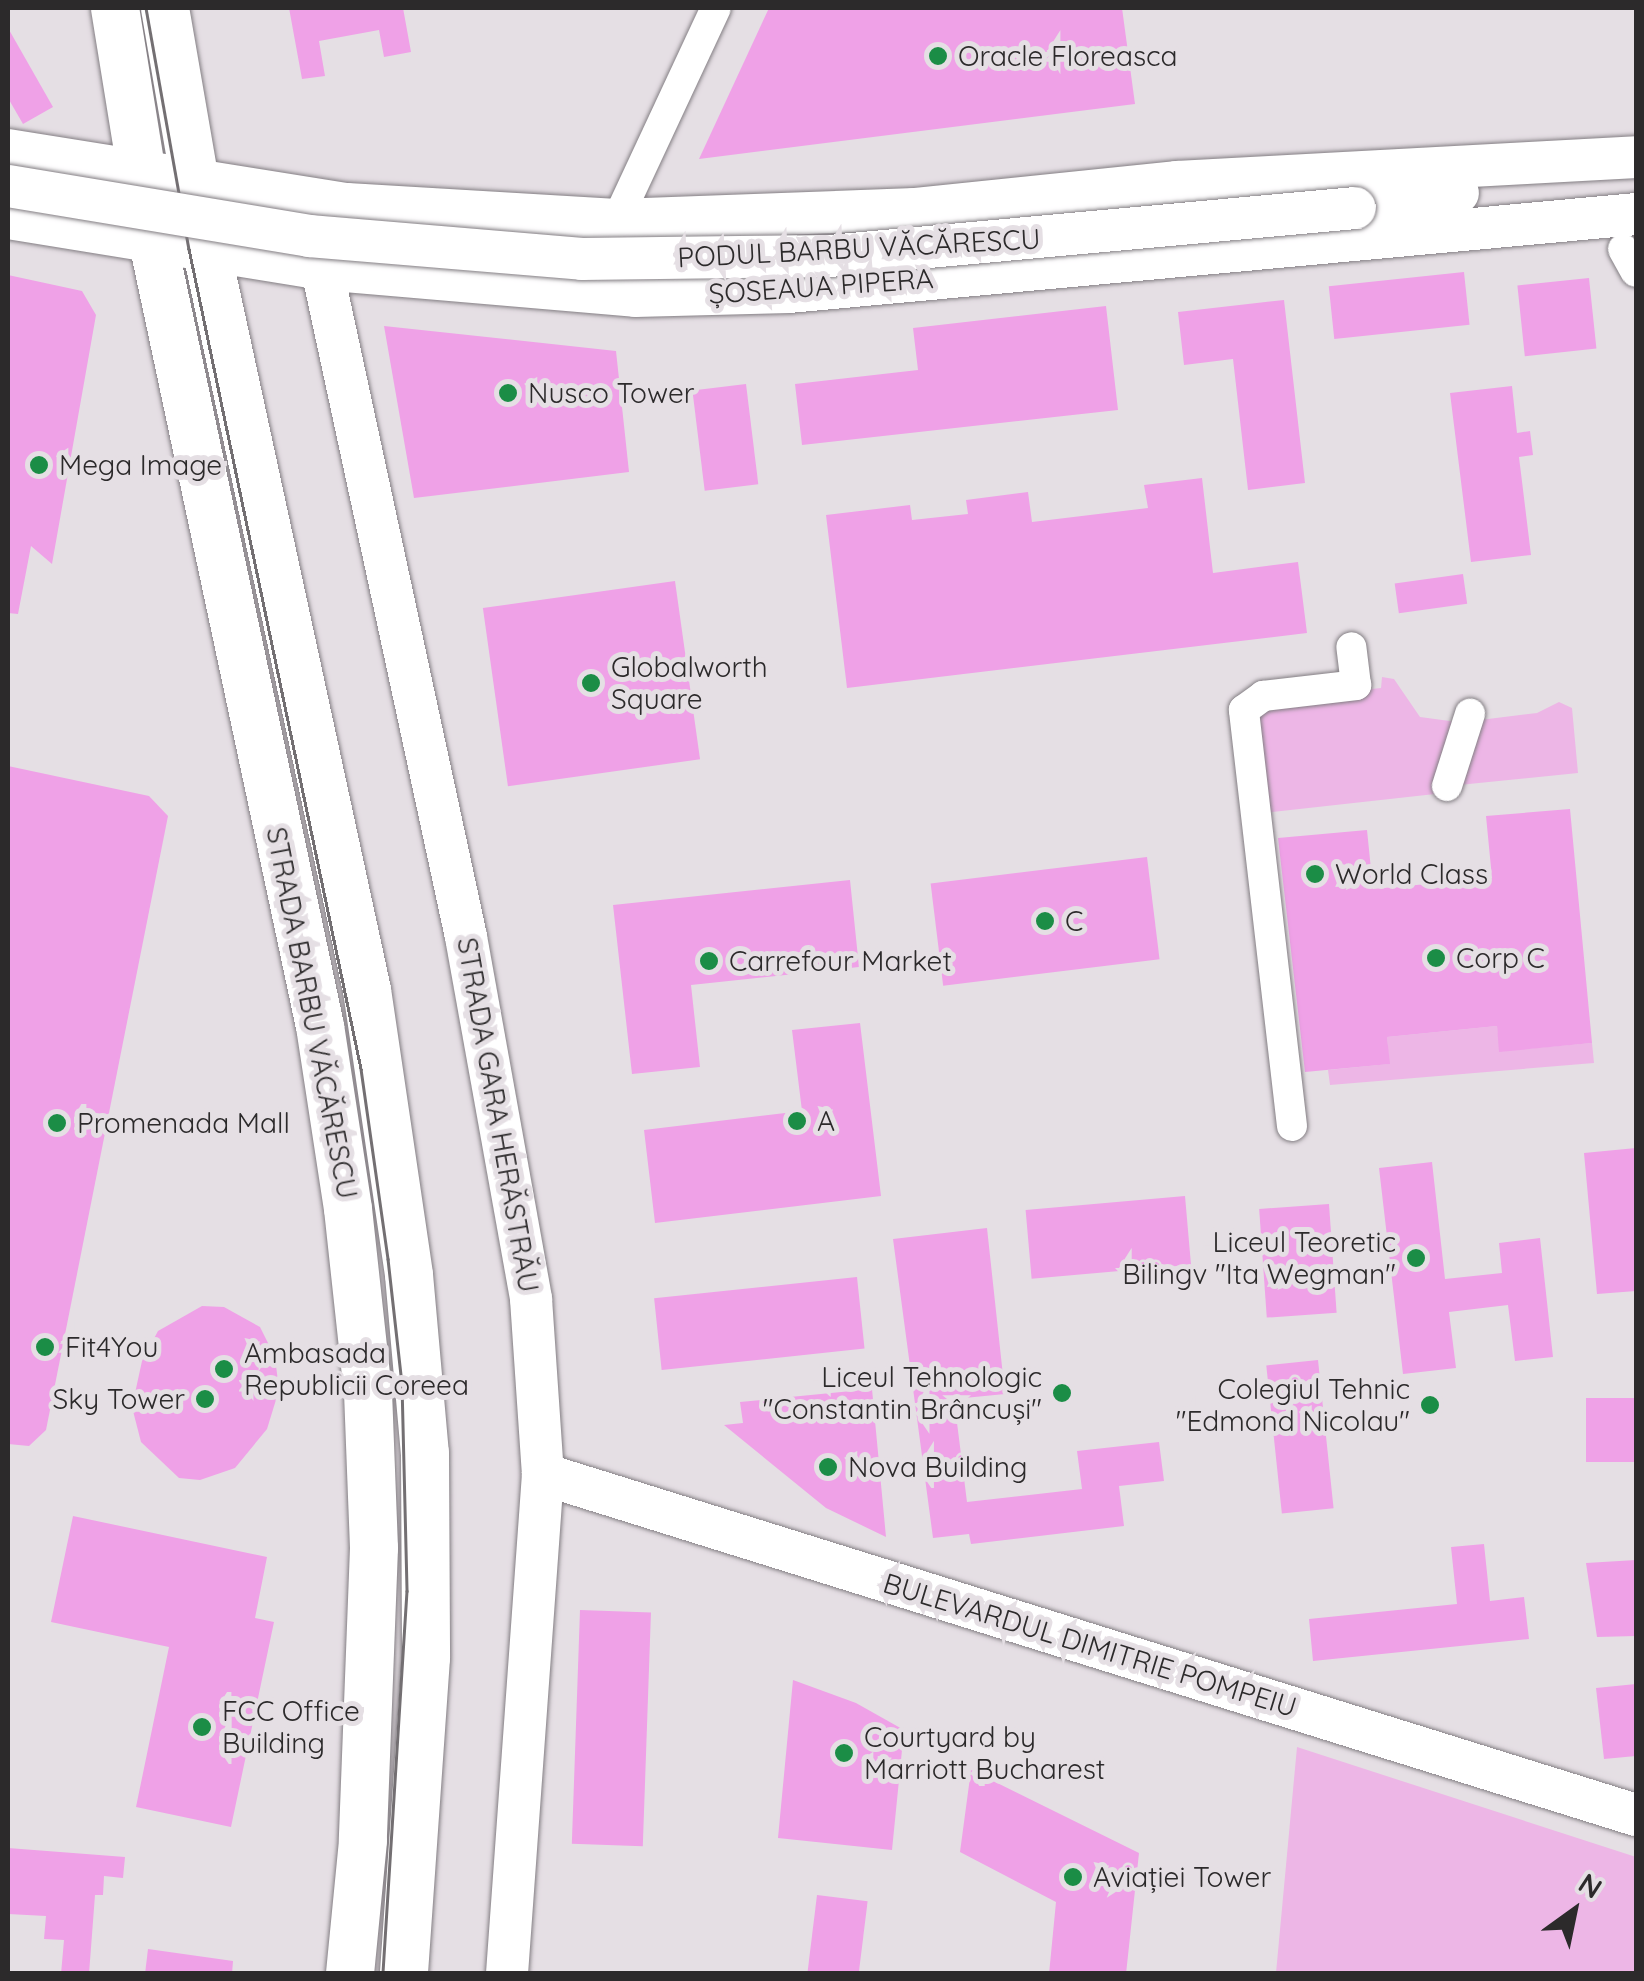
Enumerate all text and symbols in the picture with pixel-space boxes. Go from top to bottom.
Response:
place label: Oracle Floreasca [958,39,1178,73]
marker: Oracle Floreasca [927,45,949,67]
street label: PODUL BARBU VĂCĂRESCU [677,222,1041,274]
street label: ȘOSEAUA PIPERA [707,261,935,311]
place label: Nusco Tower [528,376,695,410]
marker: Nusco Tower [497,382,519,404]
place label: Mega Image [59,448,222,482]
marker: Mega Image [28,454,50,476]
place label: Globalworth Square [611,650,768,716]
marker: Globalworth Square [580,672,602,694]
street label: STRADA BARBU VĂCĂRESCU [259,824,365,1202]
place label: World Class [1335,857,1488,891]
marker: World Class [1304,863,1326,885]
place label: C [1065,904,1083,938]
marker: C [1034,910,1056,932]
street label: STRADA GARA HERĂSTRĂU [450,935,546,1295]
place label: Corp C [1456,941,1545,975]
place label: Carrefour Market [729,944,952,978]
marker: Corp C [1425,947,1447,969]
marker: Carrefour Market [698,950,720,972]
place label: A [817,1104,835,1138]
place label: Promenada Mall [77,1106,290,1140]
marker: A [786,1110,808,1132]
marker: Promenada Mall [46,1112,68,1134]
place label: Liceul Teoretic Bilingv "Ita Wegman" [1122,1225,1396,1291]
marker: Liceul Teoretic Bilingv "Ita Wegman" [1405,1247,1427,1269]
place label: Fit4You [65,1330,158,1364]
marker: Fit4You [34,1336,56,1358]
place label: Ambasada Republicii Coreea [244,1336,469,1402]
marker: Ambasada Republicii Coreea [213,1358,235,1380]
place label: Liceul Tehnologic "Constantin Brâncuși" [763,1360,1042,1426]
place label: Colegiul Tehnic "Edmond Nicolau" [1176,1372,1410,1438]
place label: Sky Tower [53,1382,185,1416]
marker: Liceul Tehnologic "Constantin Brâncuși" [1051,1382,1073,1404]
marker: Sky Tower [194,1388,216,1410]
marker: Colegiul Tehnic "Edmond Nicolau" [1419,1394,1441,1416]
place label: Nova Building [848,1450,1027,1484]
marker: Nova Building [817,1456,839,1478]
street label: BULEVARDUL DIMITRIE POMPEIU [879,1566,1301,1724]
place label: FCC Office Building [222,1694,360,1760]
marker: FCC Office Building [191,1716,213,1738]
place label: Courtyard by Marriott Bucharest [864,1720,1105,1786]
marker: Courtyard by Marriott Bucharest [833,1742,855,1764]
place label: Aviației Tower [1093,1860,1271,1894]
north arrow [1524,1861,1624,1961]
text: N [1572,1865,1609,1906]
marker: Aviației Tower [1062,1866,1084,1888]

